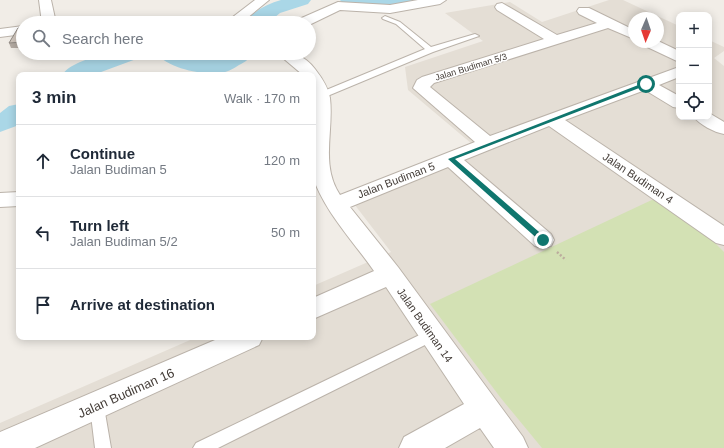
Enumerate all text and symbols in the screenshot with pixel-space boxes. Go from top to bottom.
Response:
north arrow [628,12,664,48]
map controls [676,12,712,120]
button: + [676,12,712,48]
search box [16,16,316,60]
icon: search [30,27,52,49]
text: Search here [62,30,144,47]
button: − [676,48,712,84]
street label: Jalan Budiman 5/3 [434,51,508,83]
route start [637,75,655,93]
button: locate [676,84,712,120]
text: 3 min [32,88,76,107]
text: Walk · 170 m [224,91,300,106]
text: Continue [70,145,135,162]
icon: ahead [32,150,54,172]
street label: Jalan Budiman 4 [601,150,675,206]
text: 120 m [264,153,300,168]
street label: Jalan Budiman 5 [356,160,436,200]
text: Jalan Budiman 5 [70,162,167,177]
text: Turn left [70,217,129,234]
icon: left [32,222,54,244]
text: 50 m [271,225,300,240]
route end [534,231,552,249]
text: Jalan Budiman 5/2 [70,234,178,249]
street label: Jalan Budiman 14 [395,285,455,365]
icon: arrive [32,294,54,316]
text: Arrive at destination [70,296,215,313]
street label: Jalan Budiman 16 [75,365,177,421]

